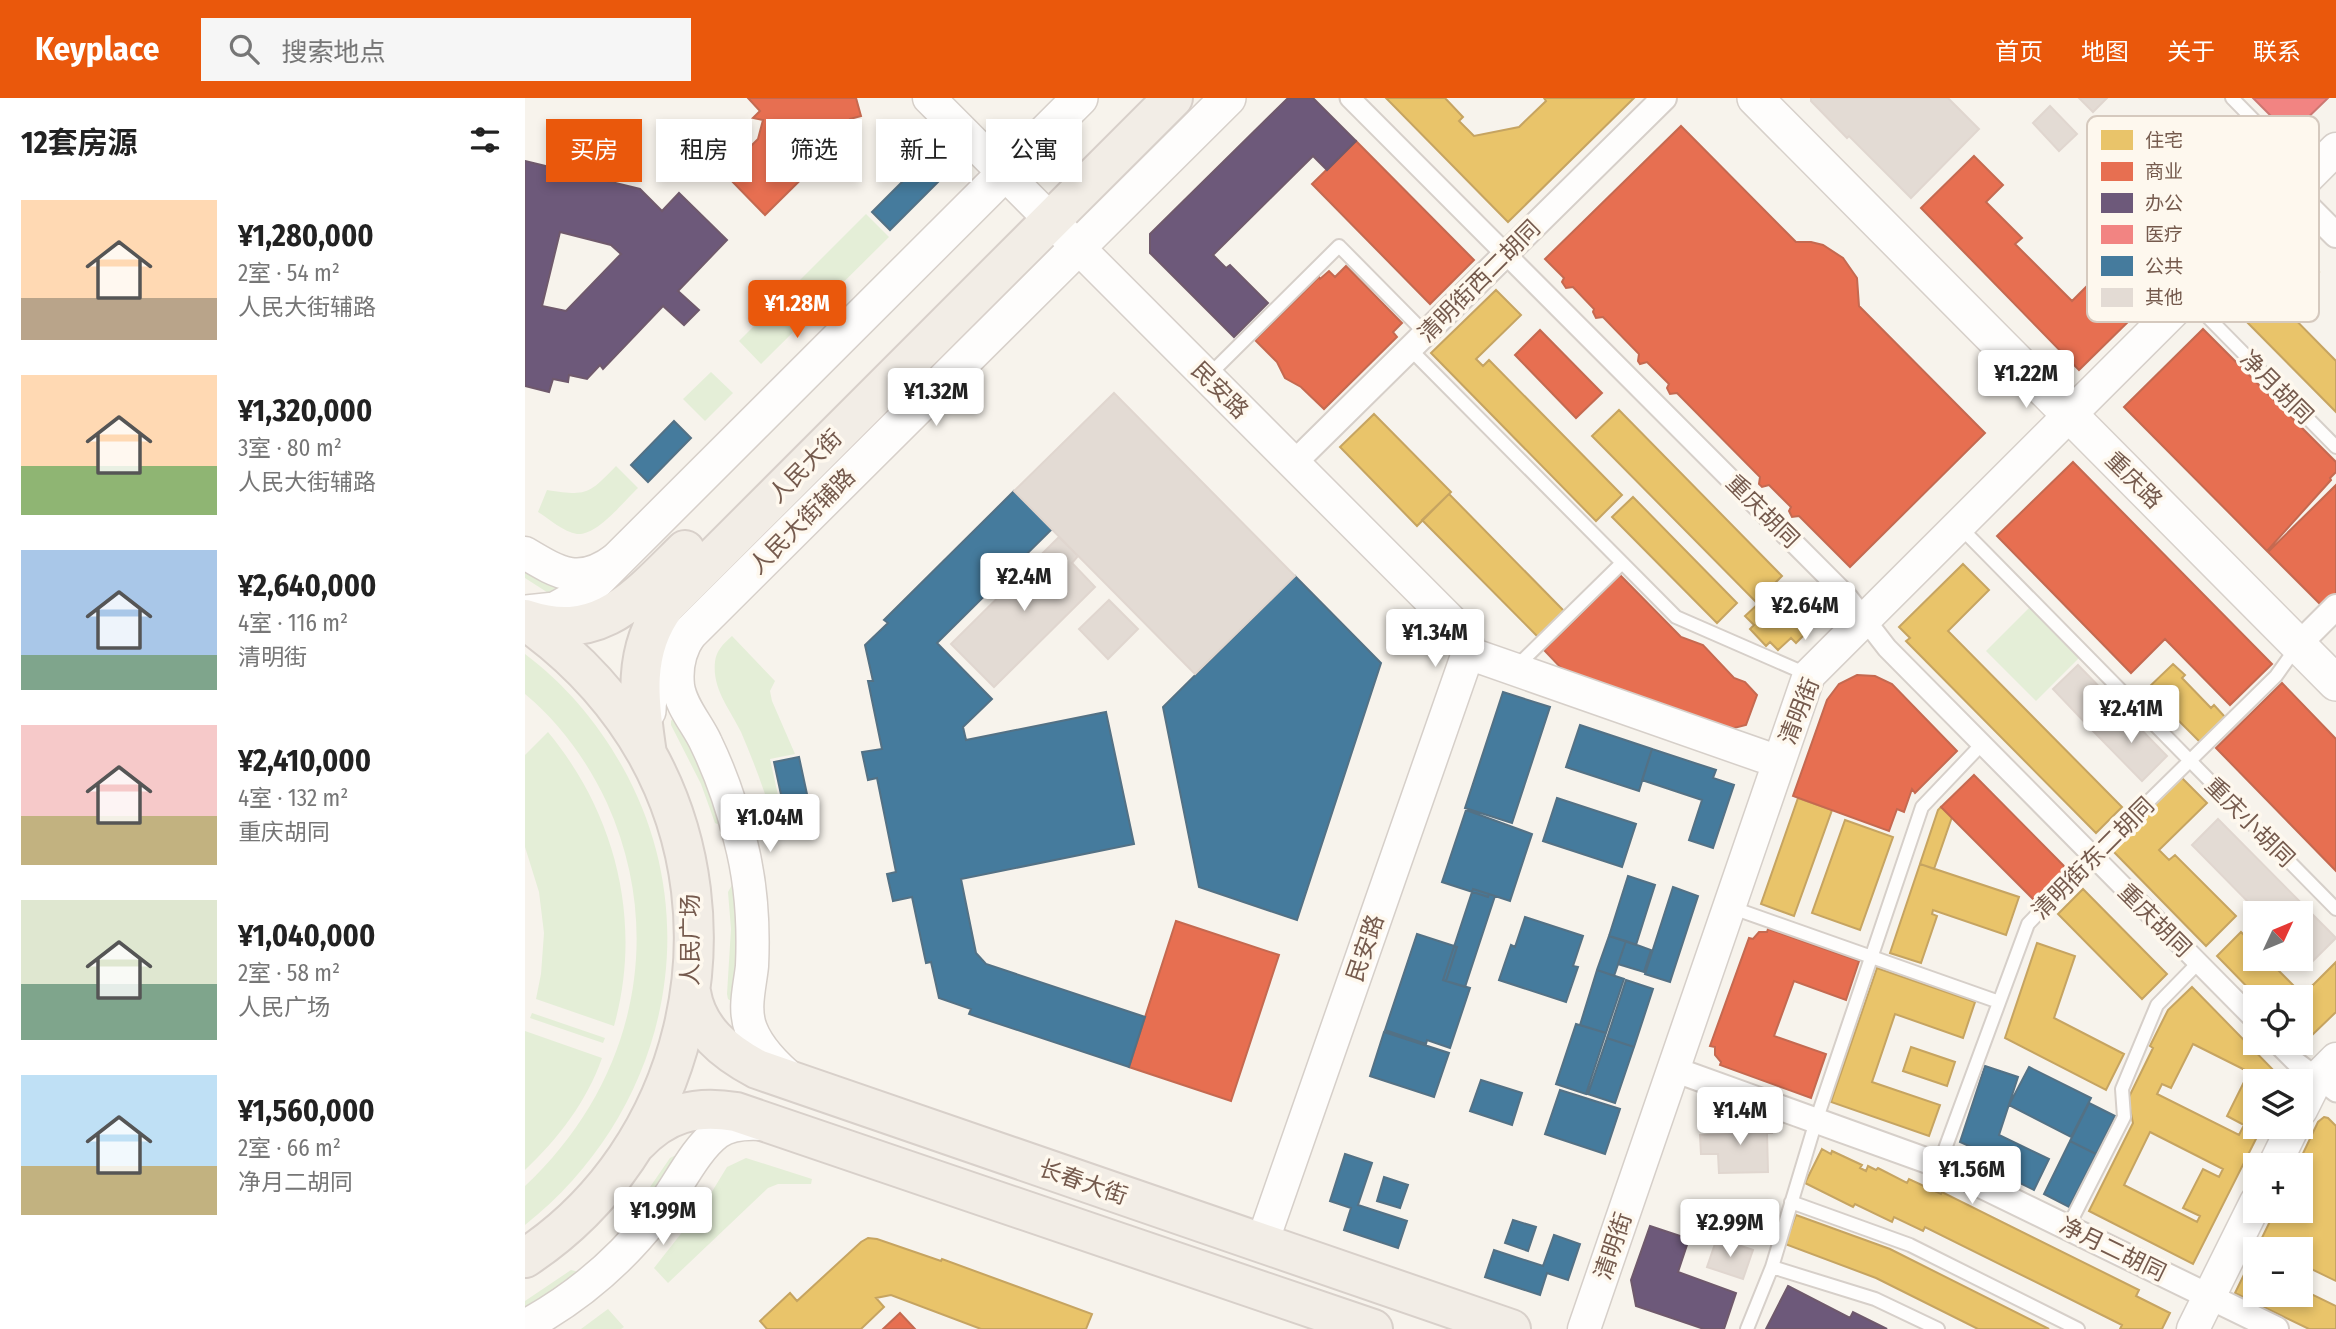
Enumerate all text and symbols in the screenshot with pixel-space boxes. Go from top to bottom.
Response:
search box [201,18,691,81]
text: Keyplace [35,29,159,69]
icon: search [225,30,263,68]
text: 搜索地点 [281,37,385,68]
text: 首页 [1995,38,2043,66]
text: 地图 [2081,38,2129,66]
text: 关于 [2167,38,2215,66]
text: 联系 [2253,38,2301,66]
legend [2087,116,2319,322]
chip: 买房 [546,119,642,182]
chip: 租房 [656,119,752,182]
chip: 筛选 [766,119,862,182]
chip: 新上 [876,119,972,182]
chip: 公寓 [986,119,1082,182]
icon: filters [466,121,504,159]
text: 12套房源 [21,125,138,161]
text: 住宅 [2145,129,2183,152]
text: 商业 [2145,160,2183,183]
text: 办公 [2145,192,2183,215]
street label: 清明街西二胡同 [1412,214,1546,348]
text: ¥1,280,000 [238,218,374,254]
text: 医疗 [2145,223,2183,246]
icon: home [77,228,161,312]
text: 公共 [2145,255,2183,278]
text: 2室 · 54 m² [238,259,340,287]
pin: ¥1.28M [740,280,854,340]
text: 其他 [2145,286,2183,309]
text: ¥1.28M [764,289,830,317]
text: 人民大街辅路 [238,293,376,321]
street label: 净月胡同 [2235,345,2319,429]
pin: ¥1.22M [1969,350,2083,410]
street label: 民安路 [1186,356,1254,424]
text: ¥1.22M [1994,359,2058,387]
pin: ¥1.32M [879,368,993,428]
text: ¥1.32M [904,377,968,405]
text: ¥1,320,000 [238,393,372,429]
icon: home [77,403,161,487]
street label: 人民大街 [763,424,847,508]
text: 3室 · 80 m² [238,434,342,462]
street label: 重庆路 [2100,446,2168,514]
street label: 人民大街辅路 [743,462,861,580]
text: 人民大街辅路 [238,468,376,496]
street label: 重庆胡同 [1721,469,1805,553]
pin: ¥2.4M [975,554,1073,613]
text: ¥2.4M [996,562,1052,590]
text: ¥2,640,000 [238,568,376,604]
icon: home [77,578,161,662]
pin: ¥2.64M [1748,582,1862,642]
text: ¥2.64M [1771,591,1839,619]
text: 4室 · 116 m² [238,609,348,637]
pin: ¥1.34M [1378,610,1492,669]
text: ¥1.34M [1402,618,1468,646]
text: 清明街 [238,643,307,671]
street label: 清明街 [1773,674,1825,748]
pin: ¥2.41M [2074,686,2188,745]
text: ¥2.41M [2099,694,2163,722]
text: ¥2,410,000 [238,743,371,779]
icon: home [77,753,161,837]
street label: 重庆小胡同 [2199,771,2301,873]
text: 4室 · 132 m² [238,784,348,812]
street label: 清明街东二胡同 [2026,791,2160,925]
pin: ¥1.04M [713,794,827,854]
text: ¥1.04M [737,803,803,831]
text: 重庆胡同 [238,818,330,846]
street label: 重庆胡同 [2113,878,2197,962]
street label: 人民广场 [676,894,704,986]
north arrow [2243,901,2313,971]
map controls [2243,901,2313,1307]
street label: 民安路 [1341,911,1389,985]
text: ¥1,040,000 [238,918,375,954]
icon: home [77,928,161,1012]
text: 2室 · 58 m² [238,959,340,987]
button: locate [2243,985,2313,1055]
text: 人民广场 [238,993,330,1021]
button: layers [2243,1069,2313,1139]
pin: ¥1.4M [1691,1088,1789,1147]
text: ¥1,560,000 [238,1093,375,1129]
text: ¥1.4M [1713,1096,1767,1124]
icon: home [77,1103,161,1187]
text: 2室 · 66 m² [238,1134,341,1162]
pin: ¥1.56M [1915,1146,2029,1206]
button: + [2243,1153,2313,1223]
street label: 长春大街 [1035,1154,1131,1210]
text: ¥1.56M [1939,1155,2005,1183]
text: 净月二胡同 [238,1168,353,1196]
pin: ¥1.99M [606,1188,720,1247]
text: ¥1.99M [630,1196,696,1224]
pin: ¥2.99M [1673,1200,1787,1259]
text: ¥2.99M [1696,1208,1764,1236]
street label: 清明街 [1589,1209,1637,1283]
street label: 净月二胡同 [2055,1211,2171,1287]
button: − [2243,1237,2313,1307]

